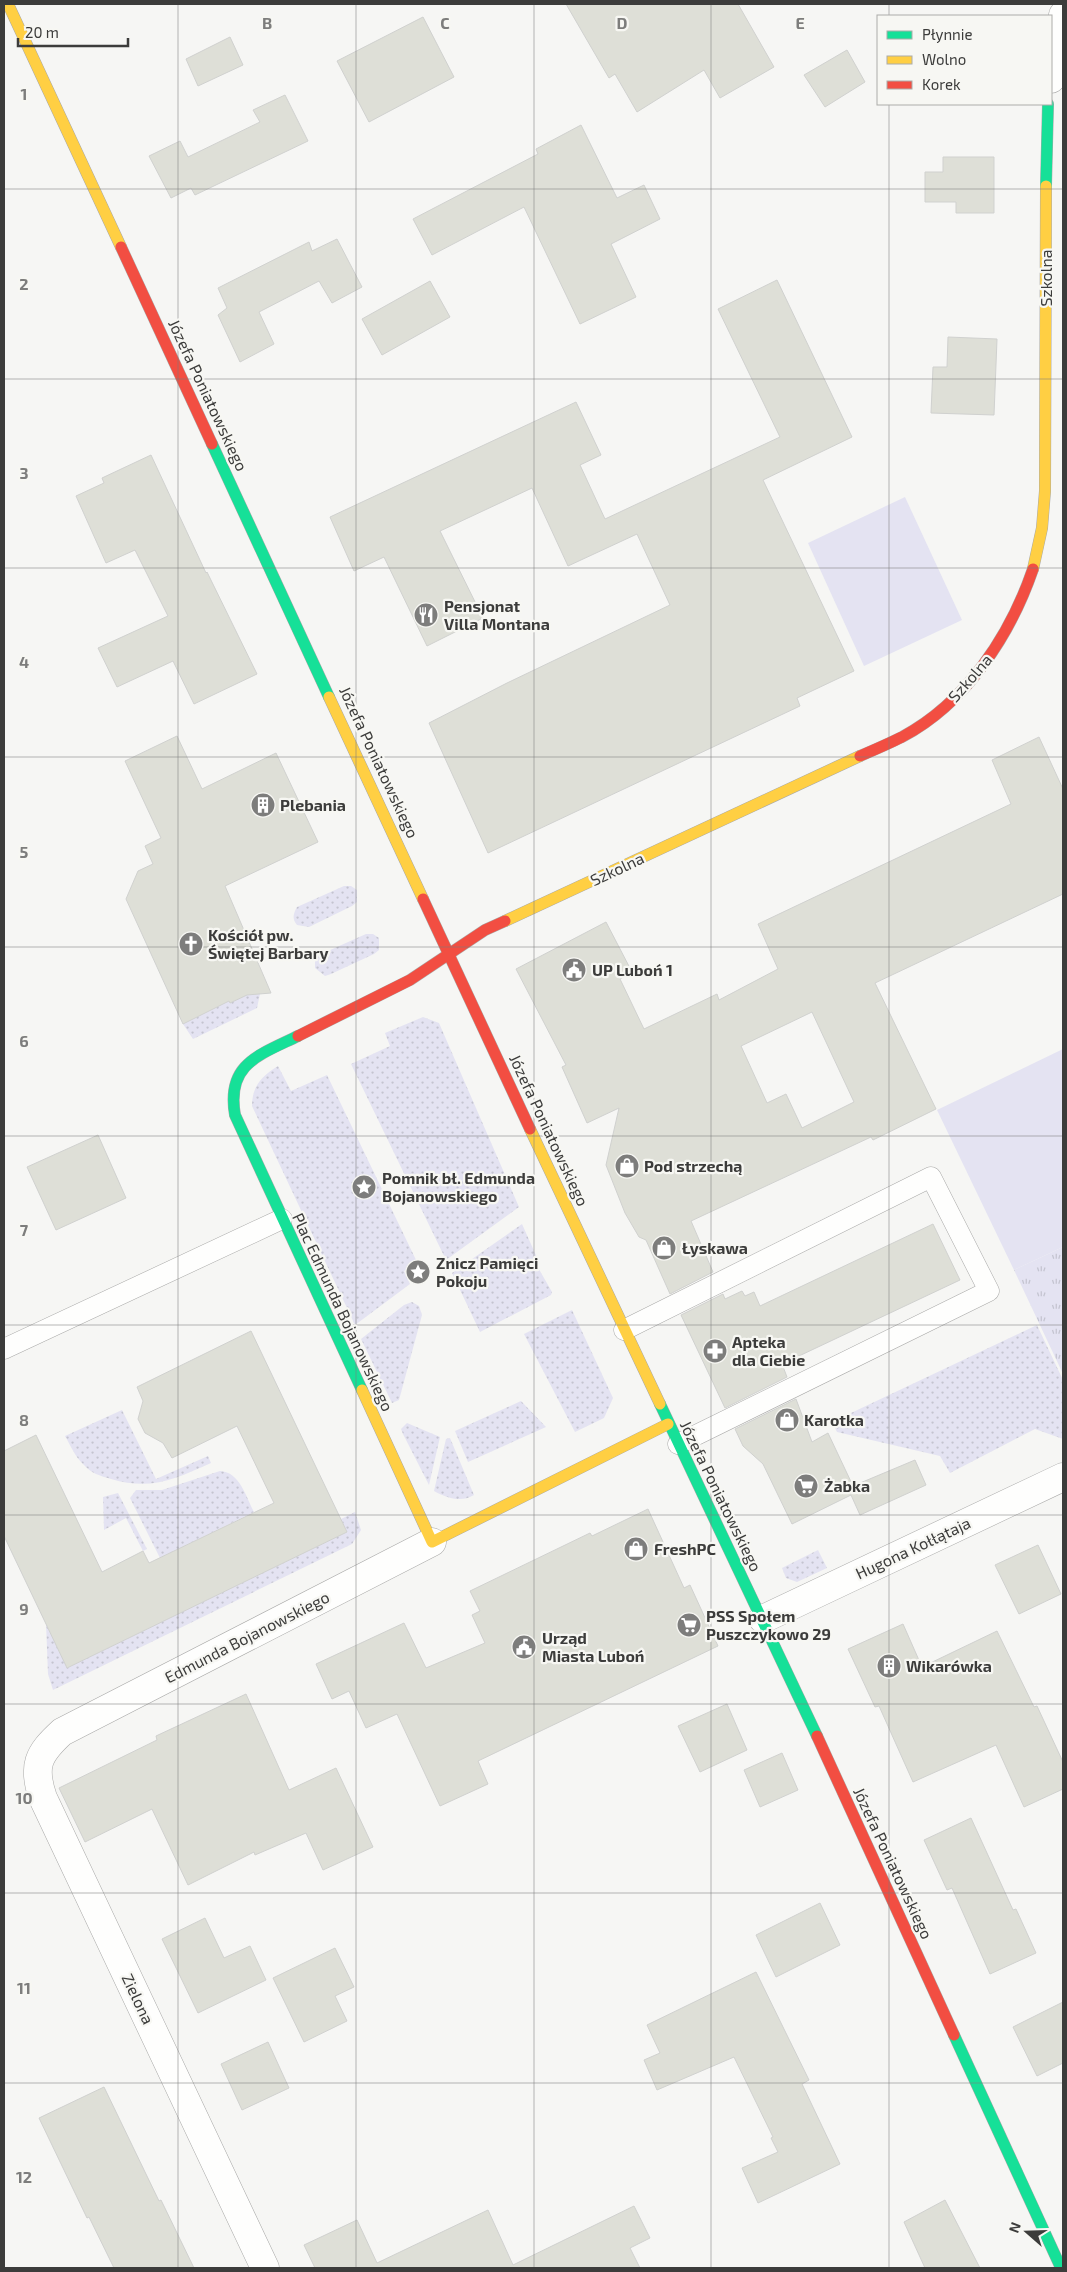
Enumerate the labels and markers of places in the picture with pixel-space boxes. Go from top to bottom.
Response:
place label: Pensjonat Villa Montana [444,596,550,633]
restaurant icon: Pensjonat Villa Montana [413,602,439,628]
building icon: Plebania [250,792,276,818]
place label: Plebania [280,795,346,814]
place label: Kościół pw. Świętej Barbary [208,925,329,963]
church icon: Kościół pw. Świętej Barbary [178,931,204,957]
public building icon: UP Luboń 1 [561,957,587,983]
place label: UP Luboń 1 [592,960,673,979]
shop icon: Pod strzechą [614,1153,640,1179]
place label: Pod strzechą [644,1156,742,1175]
place label: Pomnik bł. Edmunda Bojanowskiego [382,1168,535,1205]
place icon: Pomnik bł. Edmunda Bojanowskiego [351,1174,377,1200]
shop icon: Łyskawa [651,1235,677,1261]
place label: Łyskawa [682,1238,748,1258]
place label: Znicz Pamięci Pokoju [436,1253,538,1290]
place icon: Znicz Pamięci Pokoju [405,1259,431,1285]
place label: Apteka dla Ciebie [732,1332,805,1369]
pharmacy icon: Apteka dla Ciebie [702,1338,728,1364]
shop icon: Karotka [774,1407,800,1433]
place label: Karotka [804,1410,864,1429]
supermarket icon: Żabka [793,1473,819,1499]
place label: Żabka [824,1476,870,1495]
shop icon: FreshPC [623,1536,649,1562]
place label: FreshPC [654,1539,716,1558]
place label: PSS Społem Puszczykowo 29 [706,1606,831,1644]
supermarket icon: PSS Społem Puszczykowo 29 [676,1612,702,1638]
place label: Urząd Miasta Luboń [542,1628,644,1665]
public building icon: Urząd Miasta Luboń [511,1634,537,1660]
building icon: Wikarówka [876,1653,902,1679]
place label: Wikarówka [906,1656,992,1675]

